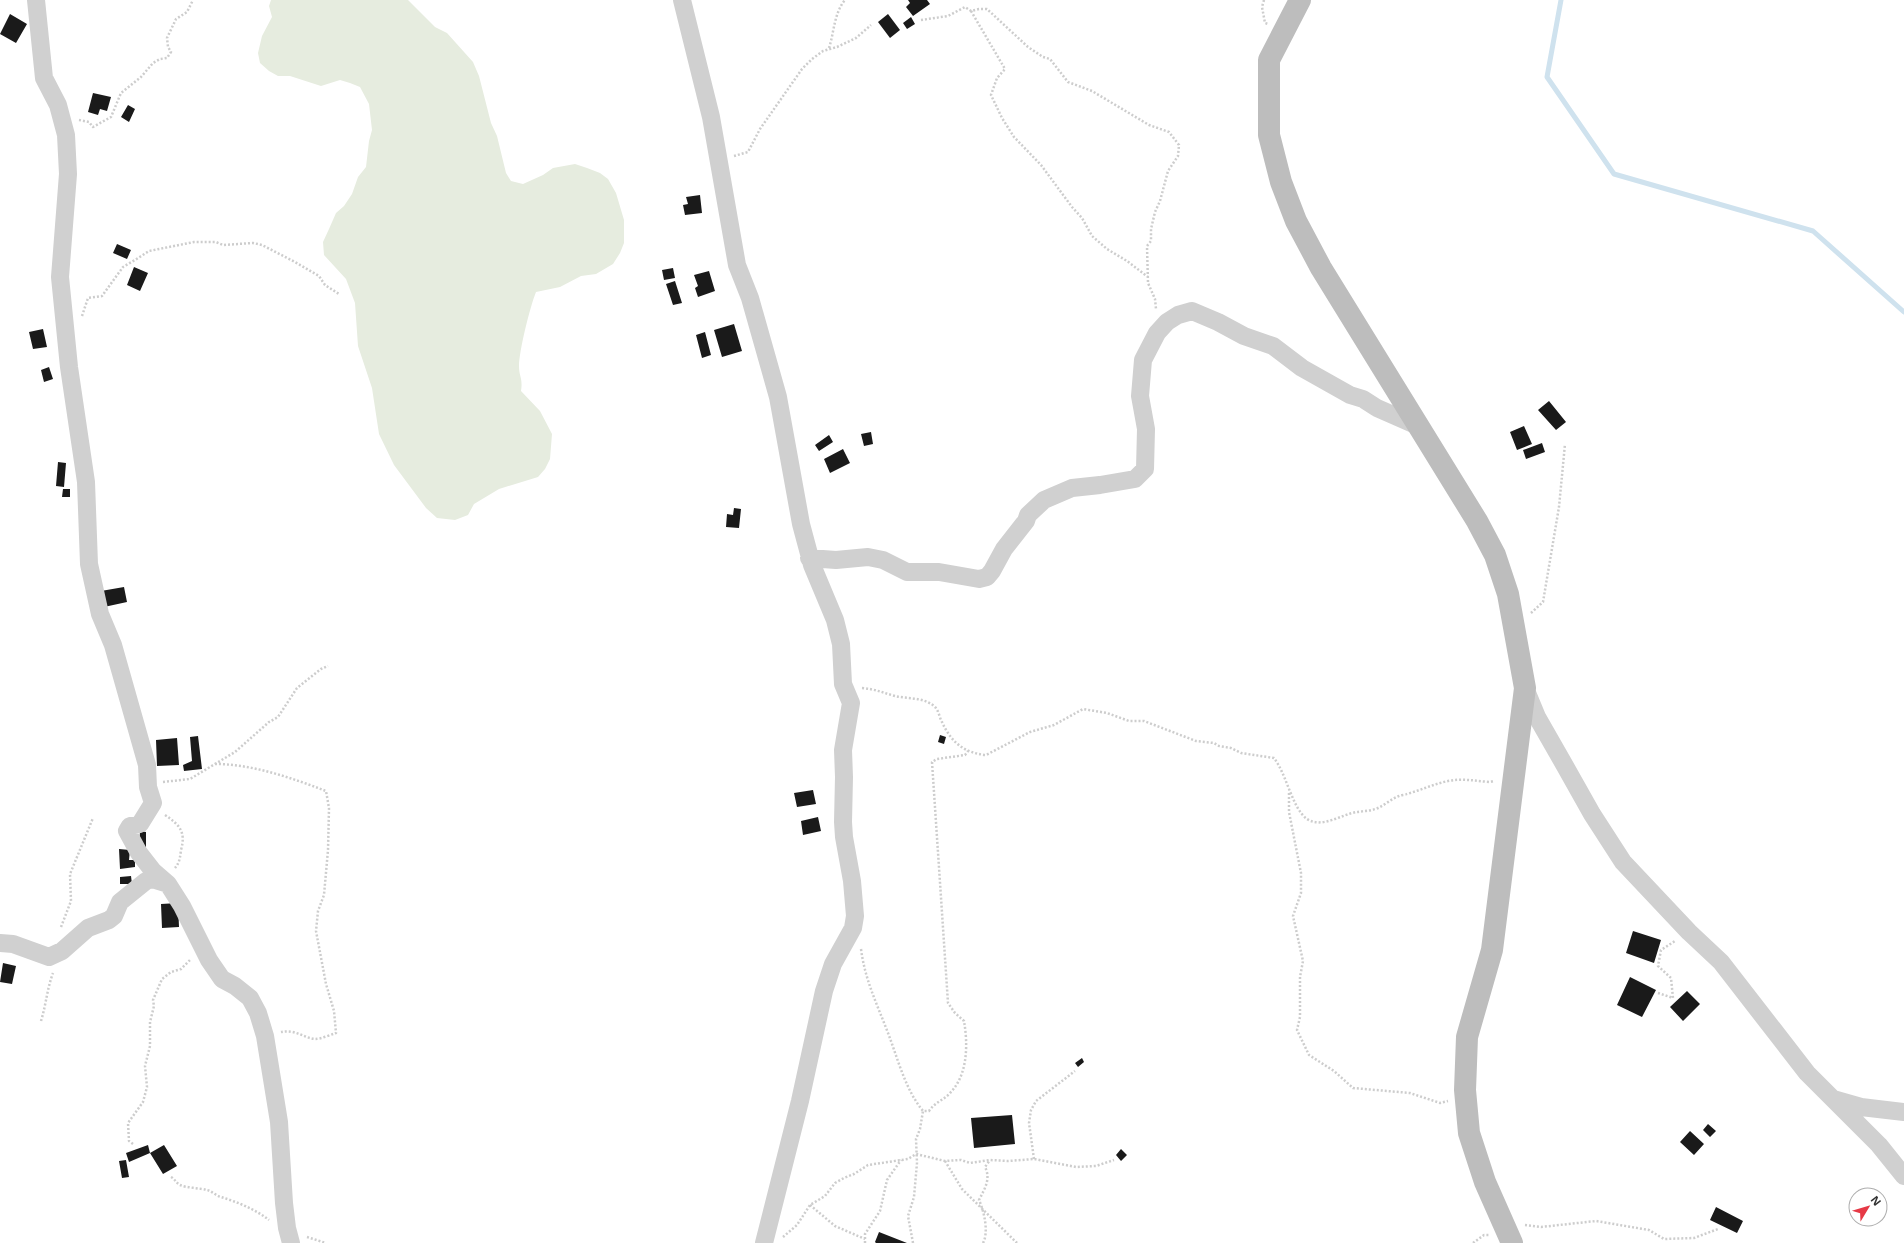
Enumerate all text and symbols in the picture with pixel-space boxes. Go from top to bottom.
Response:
north arrow [1848,1187,1888,1227]
text: N [1868,1192,1885,1209]

